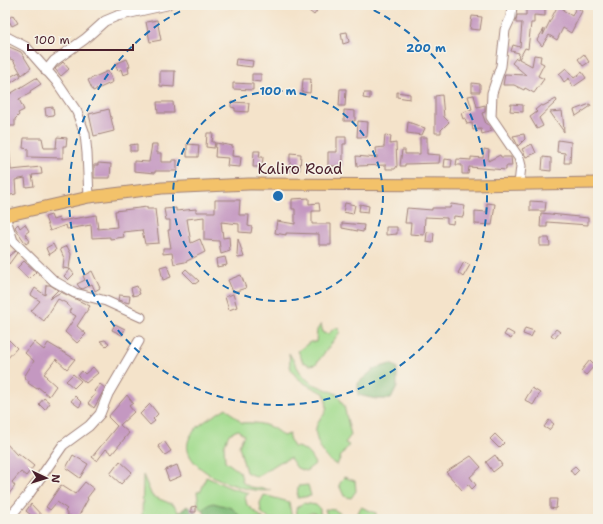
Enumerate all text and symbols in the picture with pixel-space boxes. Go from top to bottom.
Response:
scale bar [28,26,133,52]
text: 100 m [34,32,70,48]
text: 200 m [406,40,446,56]
text: 100 m [260,83,297,99]
street label: Kaliro Road [257,159,343,179]
centre of rings [271,189,285,203]
north arrow [26,458,66,498]
text: N [48,474,63,484]

